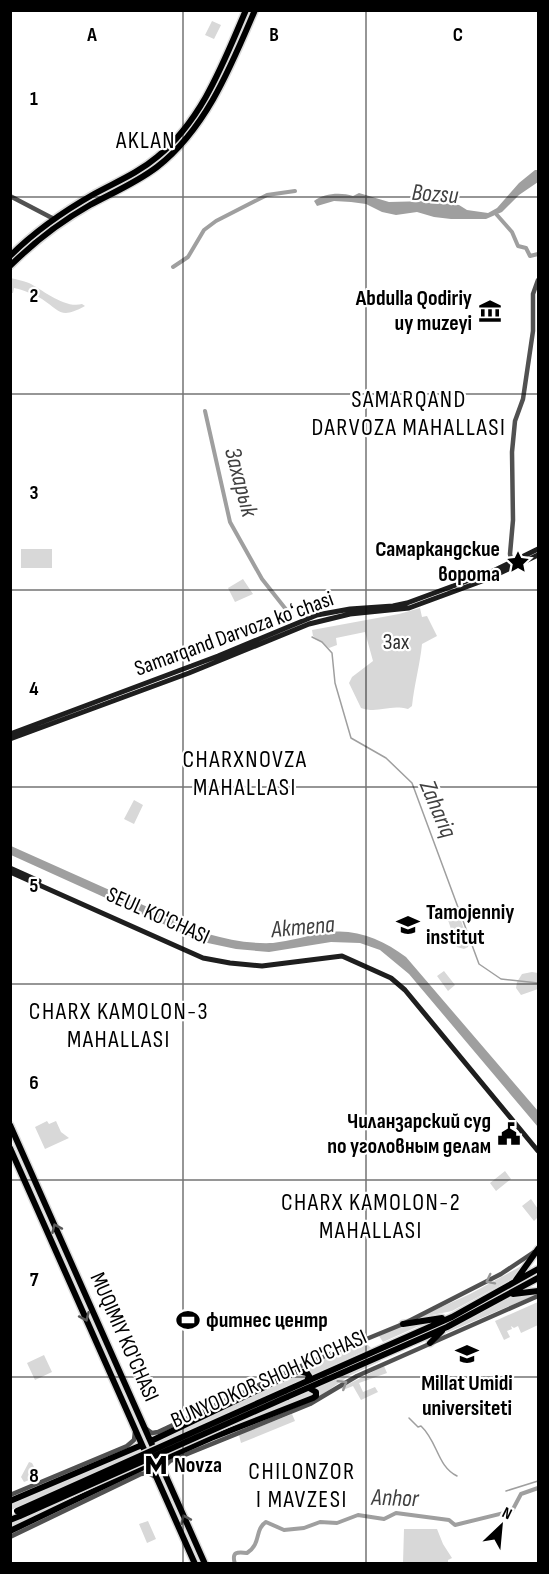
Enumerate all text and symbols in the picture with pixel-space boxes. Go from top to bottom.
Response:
text: A [86,23,97,47]
text: B [269,23,279,47]
text: C [453,23,463,47]
text: 1 [30,87,38,111]
district label: AKLAN [115,126,176,155]
water label: Bozsu [411,178,459,210]
text: 2 [30,284,38,308]
place label: Abdulla Qodiriy uy muzeyi [355,285,472,337]
museum icon: Abdulla Qodiriy uy muzeyi [477,298,503,324]
district label: SAMARQAND DARVOZA MAHALLASI [312,385,506,442]
water label: Захарык [218,444,264,521]
text: 3 [30,481,39,505]
place label: Самаркандские ворота [375,536,500,588]
place icon: Самаркандские ворота [505,549,531,575]
street label: Samarqand Darvoza koʻchasi [131,585,337,683]
park label: Зах [383,629,410,656]
text: 4 [29,677,39,701]
district label: CHARXNOVZA MAHALLASI [182,745,308,802]
water label: Zahariq [413,775,463,842]
text: 5 [30,874,39,898]
street label: SEUL KO'CHASI [102,881,214,951]
place label: Tamojenniy institut [426,899,514,951]
water label: Актепа [269,910,336,944]
school or university icon: Tamojenniy institut [395,912,421,938]
district label: CHARX KAMOLON-3 MAHALLASI [29,997,209,1054]
text: 6 [29,1071,39,1095]
place label: Чиланзарский суд по уголовным делам [327,1108,491,1160]
public building icon: Чиланзарский суд по уголовным делам [496,1121,522,1147]
district label: CHARX KAMOLON-2 MAHALLASI [281,1188,461,1245]
one-way arrow [52,1223,64,1234]
text: 7 [30,1268,39,1292]
street label: MUQIMIY KO'CHASI [83,1268,165,1406]
one-way arrow [485,1273,496,1284]
sports icon: фитнес центр [175,1307,201,1333]
place label: фитнес центр [206,1307,328,1334]
one-way arrow [78,1310,90,1321]
street label: BUNYODKOR SHOH KO'CHASI [167,1324,371,1434]
school or university icon: Millat Umidi universiteti [454,1341,480,1367]
place label: Millat Umidi universiteti [421,1370,513,1422]
one-way arrow [337,1379,347,1391]
metro station icon: Novza [143,1452,169,1478]
place label: Novza [174,1452,222,1479]
district label: CHILONZOR I MAVZESI [248,1457,356,1514]
text: 8 [29,1464,39,1488]
water label: Anhor [370,1483,420,1513]
north arrow [471,1496,531,1556]
text: N [499,1503,515,1524]
one-way arrow [180,1514,192,1525]

